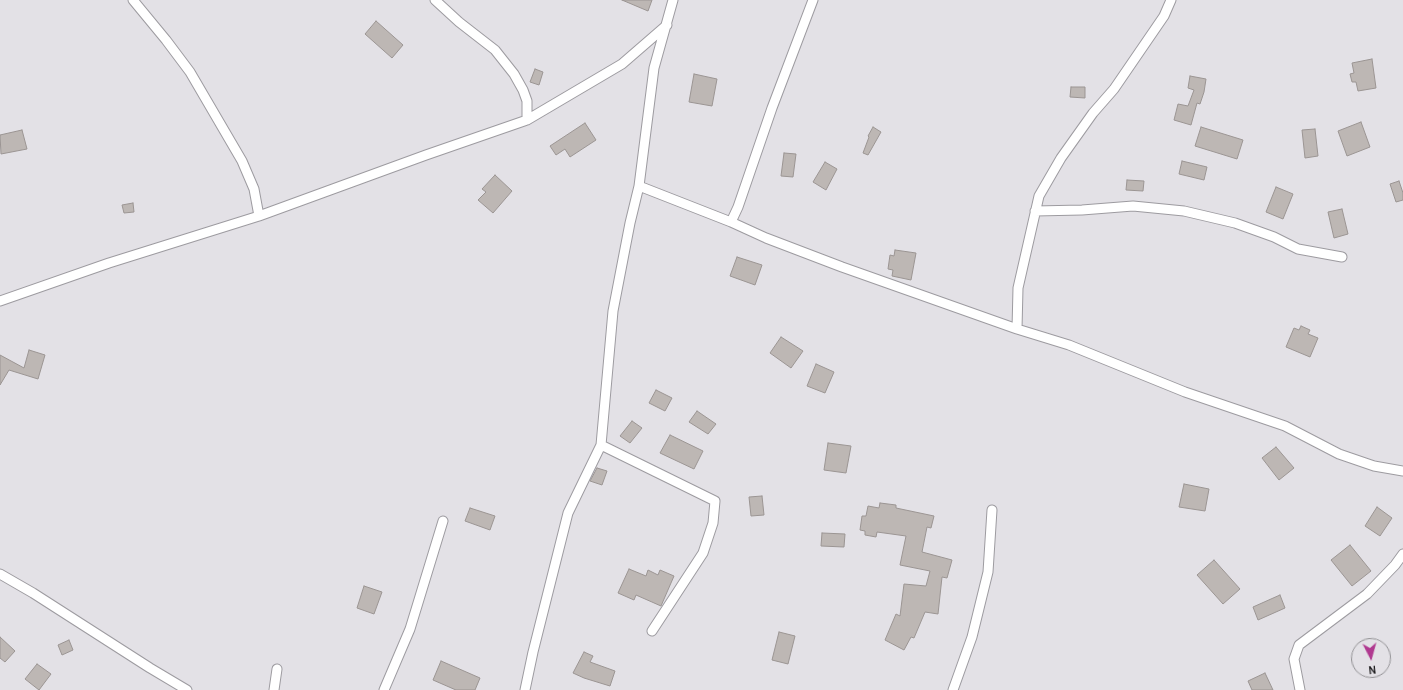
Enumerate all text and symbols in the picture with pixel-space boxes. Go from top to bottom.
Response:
north arrow [1351,638,1391,678]
text: N [1368,663,1377,676]

